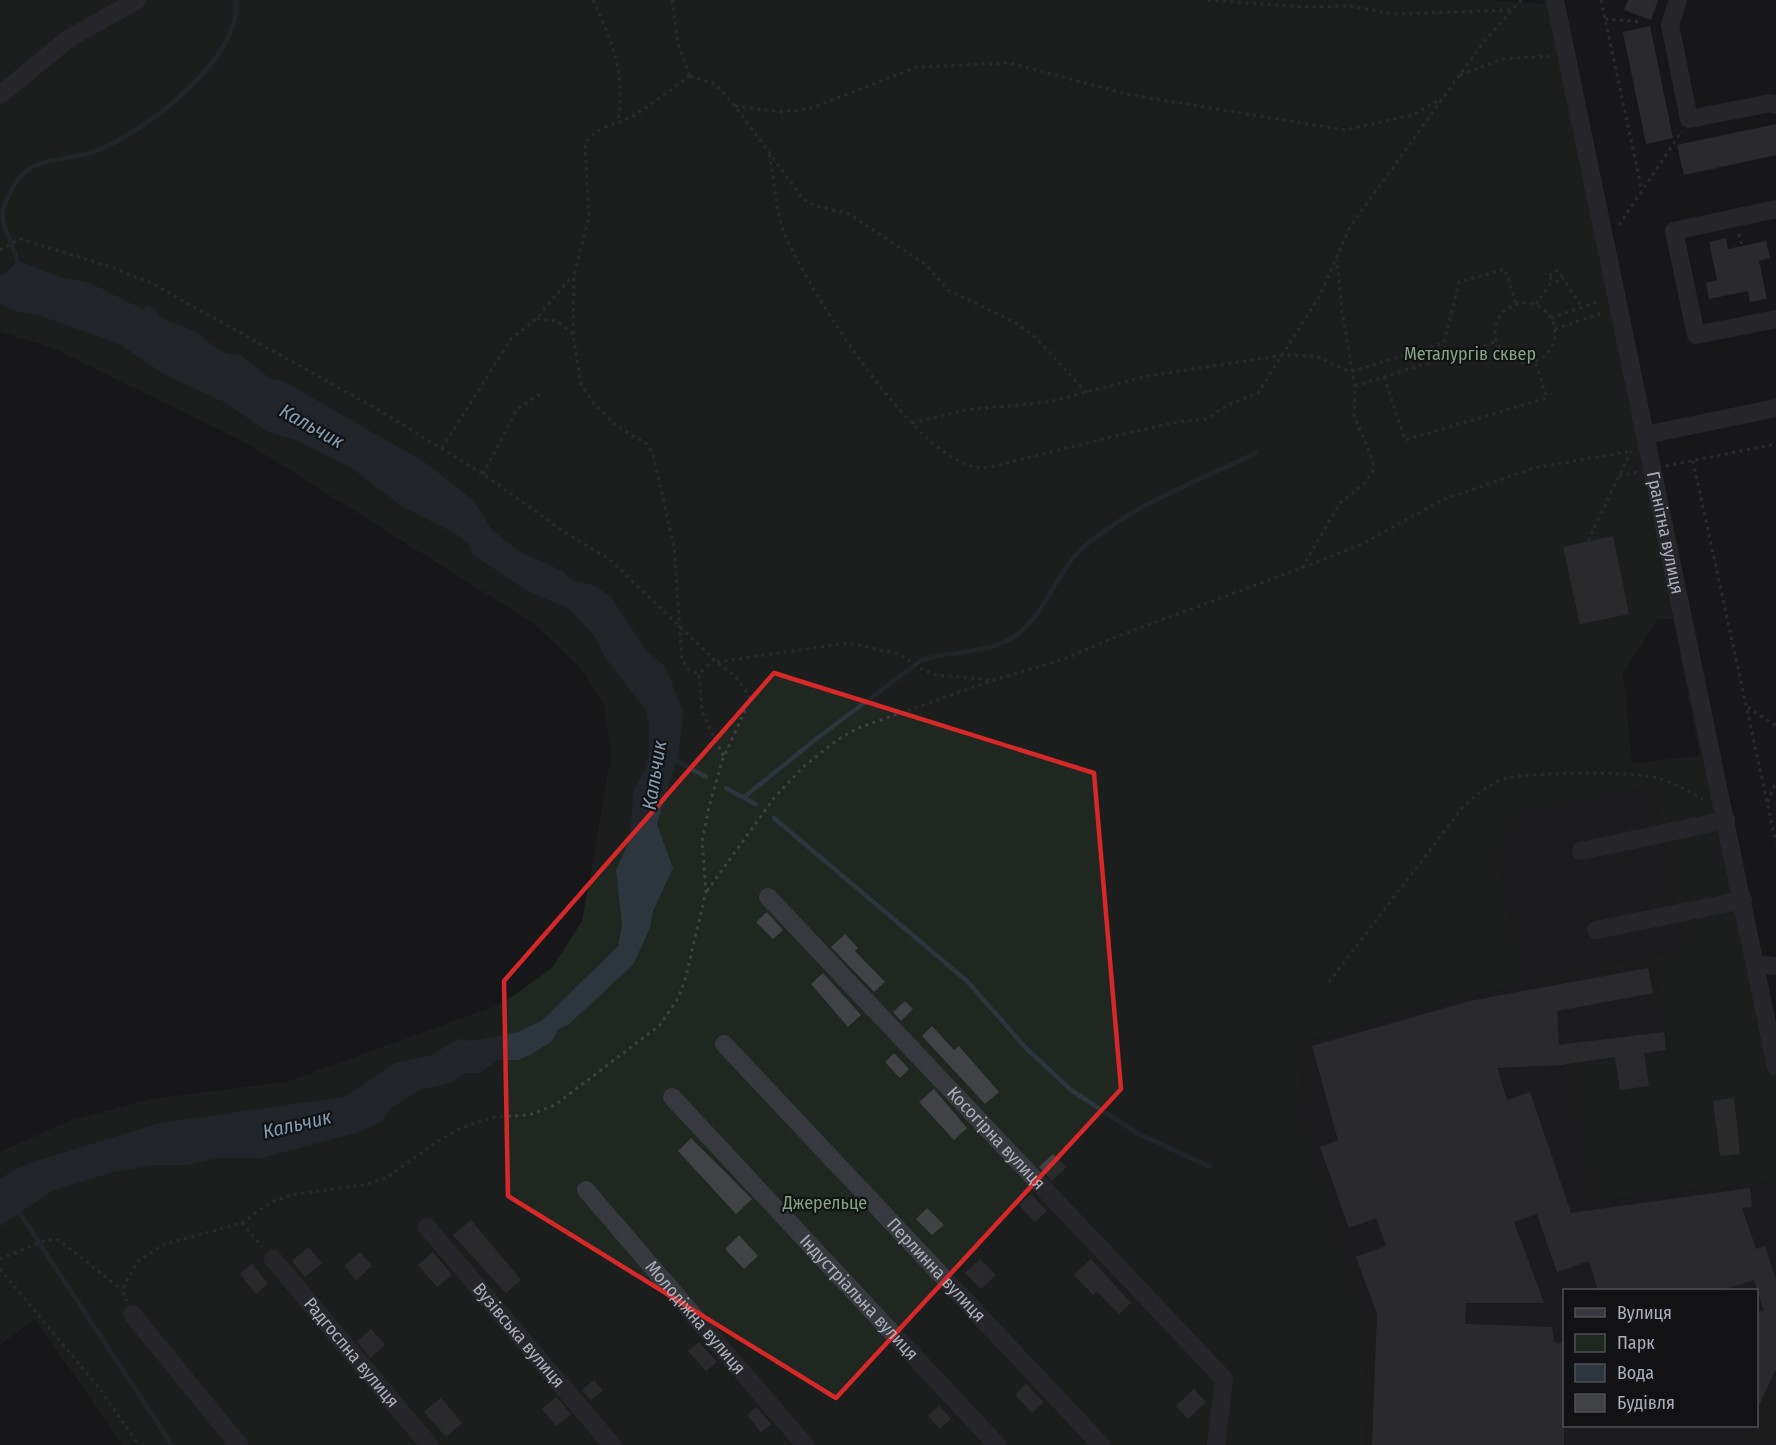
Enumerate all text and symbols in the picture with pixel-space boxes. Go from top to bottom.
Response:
park label: Металургів сквер [1404,343,1536,365]
water label: Кальчик [276,399,349,454]
street label: Гранітна вулиця [1642,469,1689,596]
water label: Кальчик [637,738,671,812]
street label: Косогірна вулиця [942,1082,1050,1194]
water label: Кальчик [260,1104,334,1144]
park label: Джерельце [782,1192,867,1214]
street label: Перлинна вулиця [882,1213,990,1326]
street label: Індустріальна вулиця [795,1230,923,1365]
street label: Молодіжна вулиця [641,1256,750,1379]
street label: Вузівська вулиця [468,1278,570,1392]
legend [1563,1289,1758,1427]
street label: Радгоспна вулиця [299,1293,404,1412]
text: Вулиця [1617,1302,1672,1324]
text: Парк [1617,1332,1655,1354]
text: Вода [1617,1362,1654,1384]
text: Будівля [1617,1392,1675,1414]

